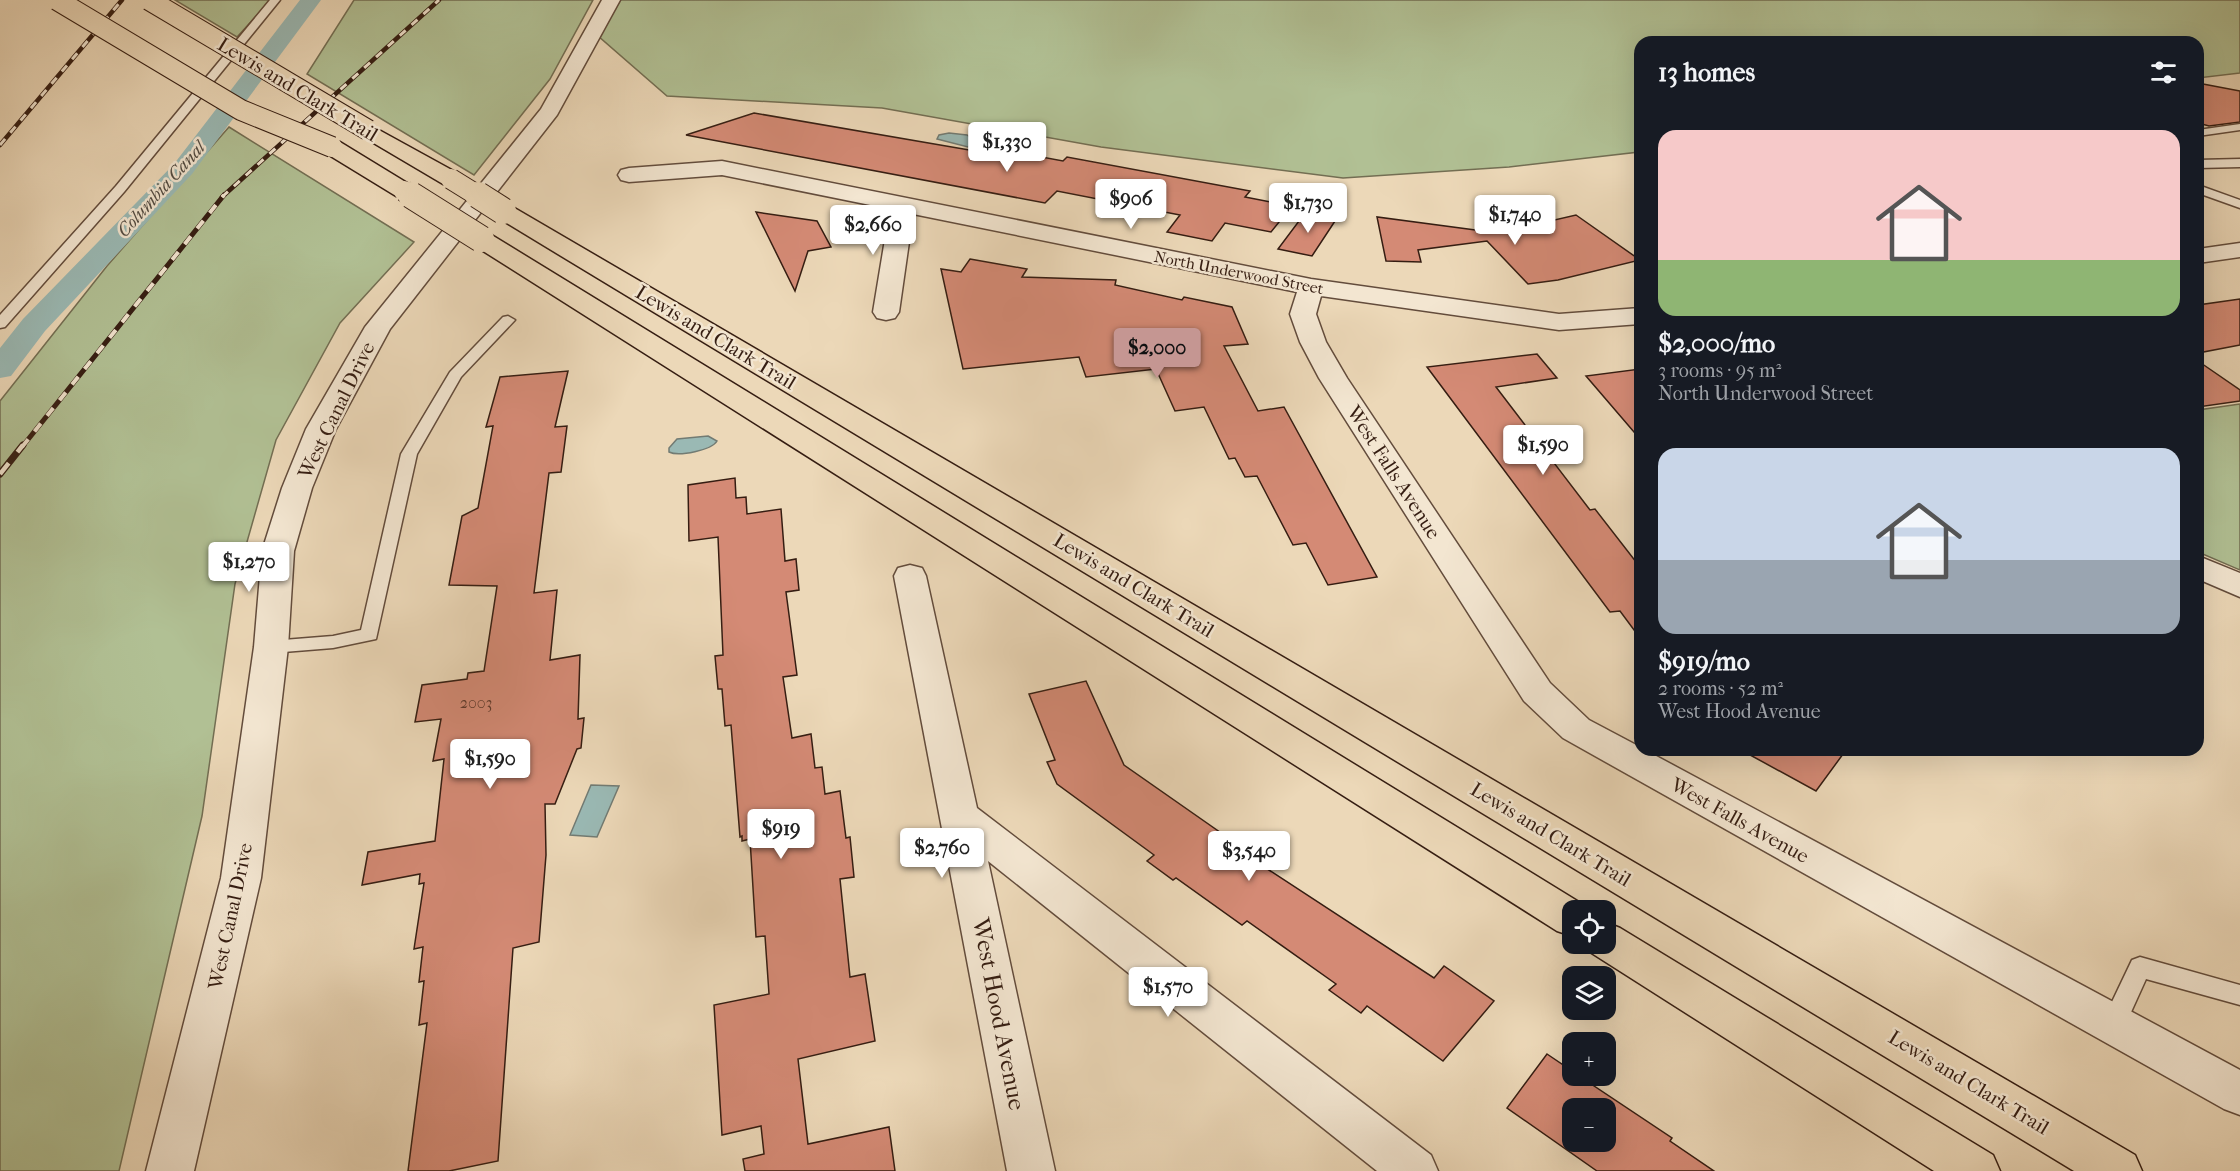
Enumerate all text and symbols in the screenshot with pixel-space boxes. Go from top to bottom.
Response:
street label: Lewis and Clark Trail [213,32,382,147]
icon: filters [2147,56,2180,89]
text: 13 homes [1658,57,1755,88]
pin: $1,330 [958,122,1056,173]
text: $1,330 [982,130,1032,153]
water label: Columbia Canal [113,136,211,241]
icon: home [1865,169,1973,277]
pin: $906 [1095,179,1167,230]
pin: $1,730 [1259,183,1357,234]
text: $906 [1109,187,1153,210]
text: $1,730 [1283,191,1333,214]
pin: $1,740 [1466,195,1564,246]
text: $1,740 [1488,203,1542,226]
pin: $2,660 [824,205,922,256]
text: $2,660 [844,213,902,236]
street label: North Underwood Street [1153,247,1326,298]
street label: Lewis and Clark Trail [631,280,800,395]
pin: $2,000 [1108,328,1206,379]
text: $2,000/mo [1658,328,1775,359]
text: $2,000 [1128,336,1186,359]
street label: West Canal Drive [293,338,380,483]
text: 3 rooms · 95 m² [1658,359,1781,382]
text: North Underwood Street [1658,382,1873,405]
street label: West Falls Avenue [1341,401,1445,543]
pin: $1,590 [1494,425,1592,476]
text: $1,590 [1517,433,1569,456]
icon: home [1865,487,1973,595]
street label: Lewis and Clark Trail [1049,528,1218,643]
pin: $1,270 [200,542,298,593]
text: $1,270 [222,550,276,573]
text: $919/mo [1658,646,1750,677]
text: 2 rooms · 52 m² [1658,677,1783,700]
house number: 2003 [460,693,492,712]
text: West Hood Avenue [1658,700,1821,723]
pin: $1,590 [441,739,539,790]
text: $1,590 [464,747,516,770]
street label: West Falls Avenue [1666,773,1813,868]
street label: Lewis and Clark Trail [1466,777,1635,892]
pin: $919 [745,809,817,860]
text: $919 [761,817,801,840]
pin: $2,760 [893,828,991,879]
pin: $3,540 [1200,831,1298,882]
text: $2,760 [914,836,970,859]
text: $3,540 [1222,839,1276,862]
street label: West Canal Drive [204,841,257,992]
map controls [1562,900,1616,1152]
button: locate [1562,900,1616,954]
street label: West Hood Avenue [966,915,1031,1113]
button: layers [1562,966,1616,1020]
pin: $1,570 [1119,967,1217,1018]
text: $1,570 [1143,975,1193,998]
street label: Lewis and Clark Trail [1884,1025,2053,1140]
button: + [1562,1032,1616,1086]
button: − [1562,1098,1616,1152]

